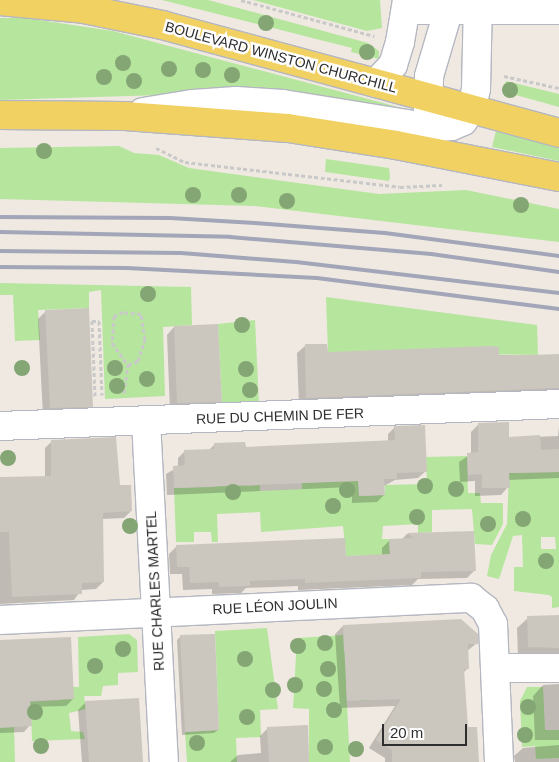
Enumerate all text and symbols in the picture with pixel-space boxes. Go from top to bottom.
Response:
street label: BOULEVARD WINSTON CHURCHILL [163,18,399,96]
street label: RUE DU CHEMIN DE FER [196,405,364,427]
street label: RUE CHARLES MARTEL [142,511,168,671]
street label: RUE LÉON JOULIN [212,594,338,618]
scale bar [384,714,469,746]
text: 20 m [390,724,423,741]

